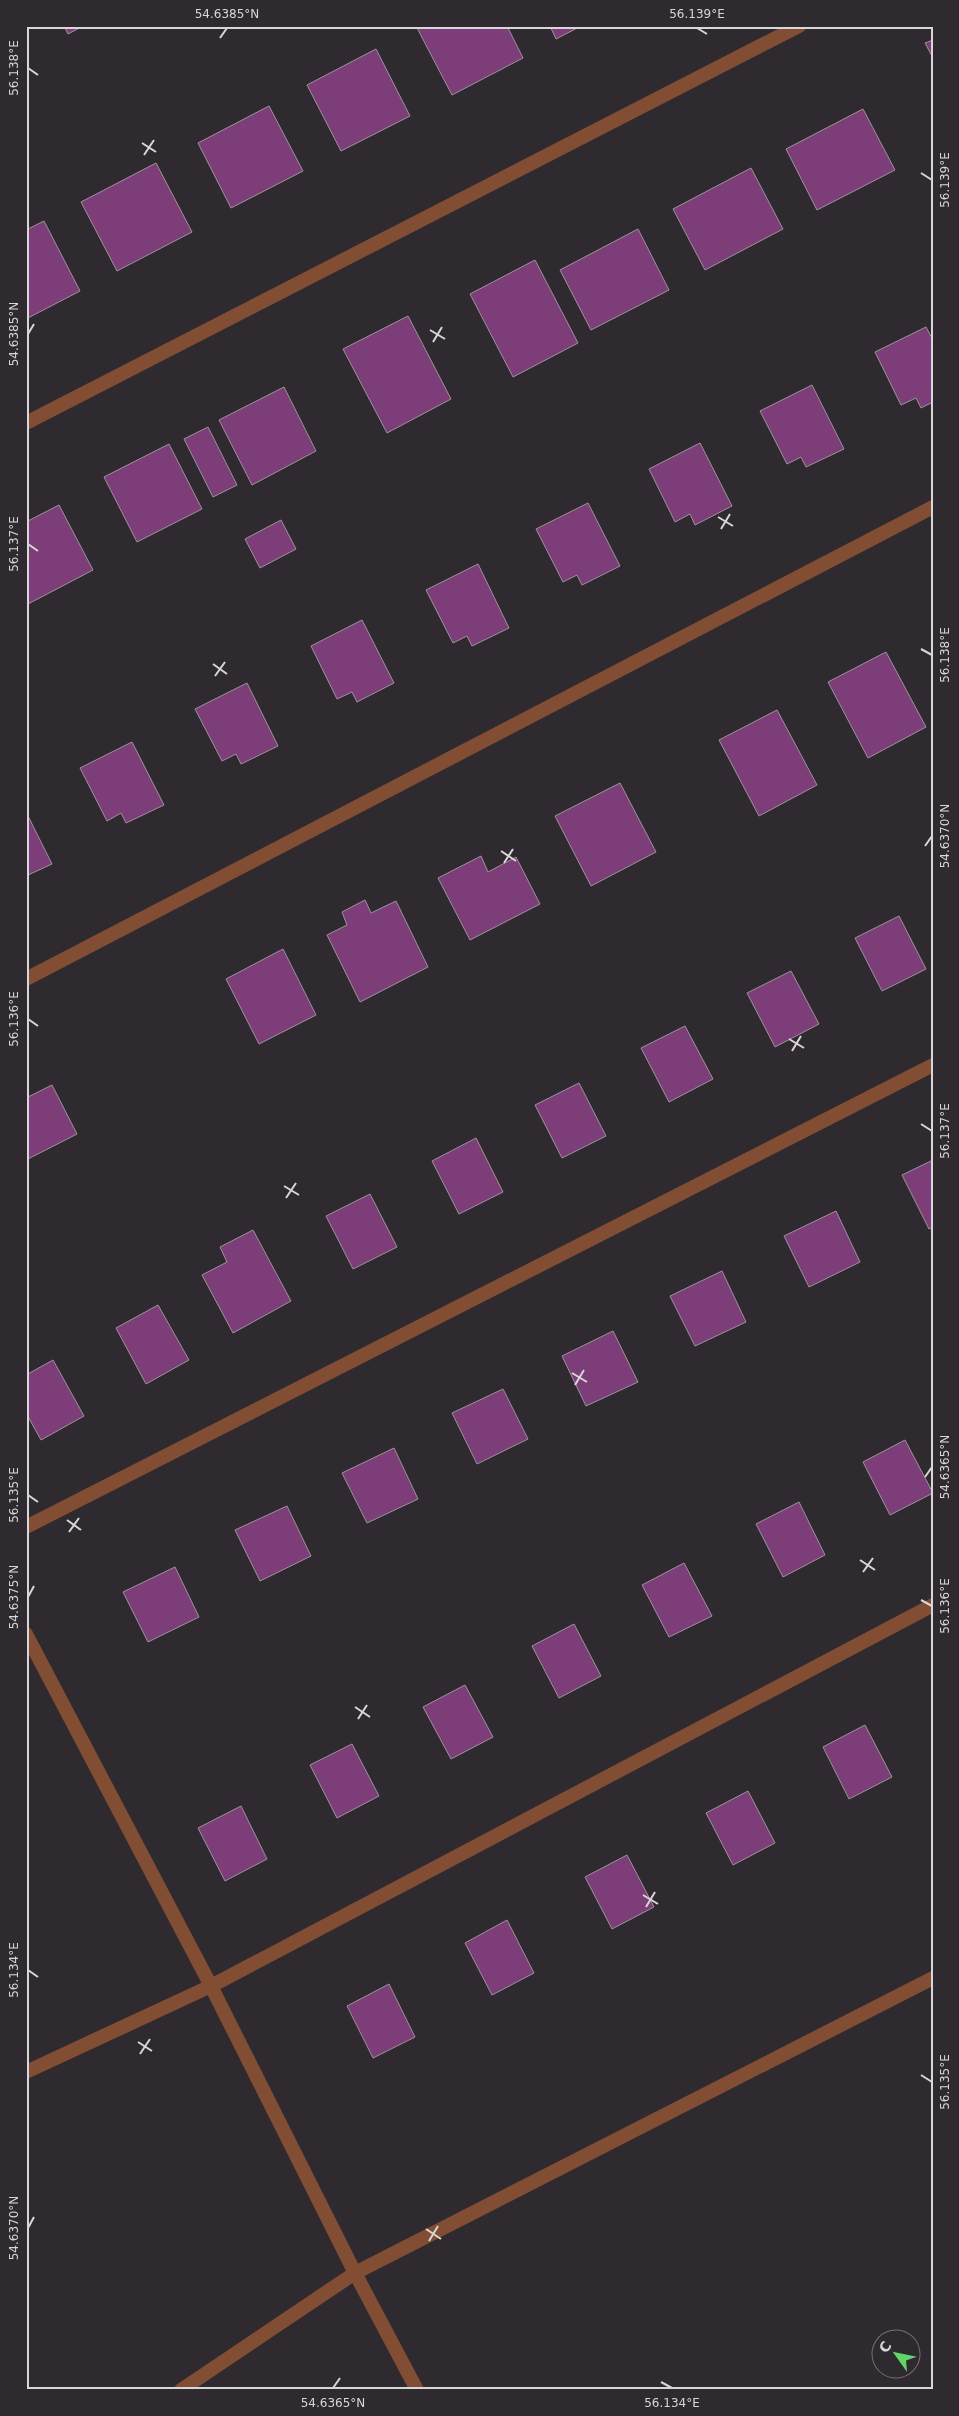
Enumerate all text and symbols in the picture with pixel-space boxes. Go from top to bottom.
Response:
text: 54.6385°N [195,7,259,21]
text: 56.139°E [669,7,725,21]
text: 56.138°E [7,40,21,96]
text: 56.139°E [938,152,952,208]
text: 54.6385°N [7,302,21,366]
text: 56.137°E [7,516,21,572]
text: 56.138°E [938,627,952,683]
text: 54.6370°N [938,804,952,868]
text: 56.136°E [7,991,21,1047]
text: 56.137°E [938,1103,952,1159]
text: 54.6365°N [938,1435,952,1499]
text: 56.135°E [7,1467,21,1523]
text: 54.6375°N [7,1565,21,1629]
text: 56.136°E [938,1578,952,1634]
text: 56.134°E [7,1942,21,1998]
text: 56.135°E [938,2054,952,2110]
text: 54.6370°N [7,2196,21,2260]
north arrow [872,2328,922,2378]
text: С [876,2338,895,2356]
text: 54.6365°N [301,2396,365,2410]
text: 56.134°E [644,2396,700,2410]

